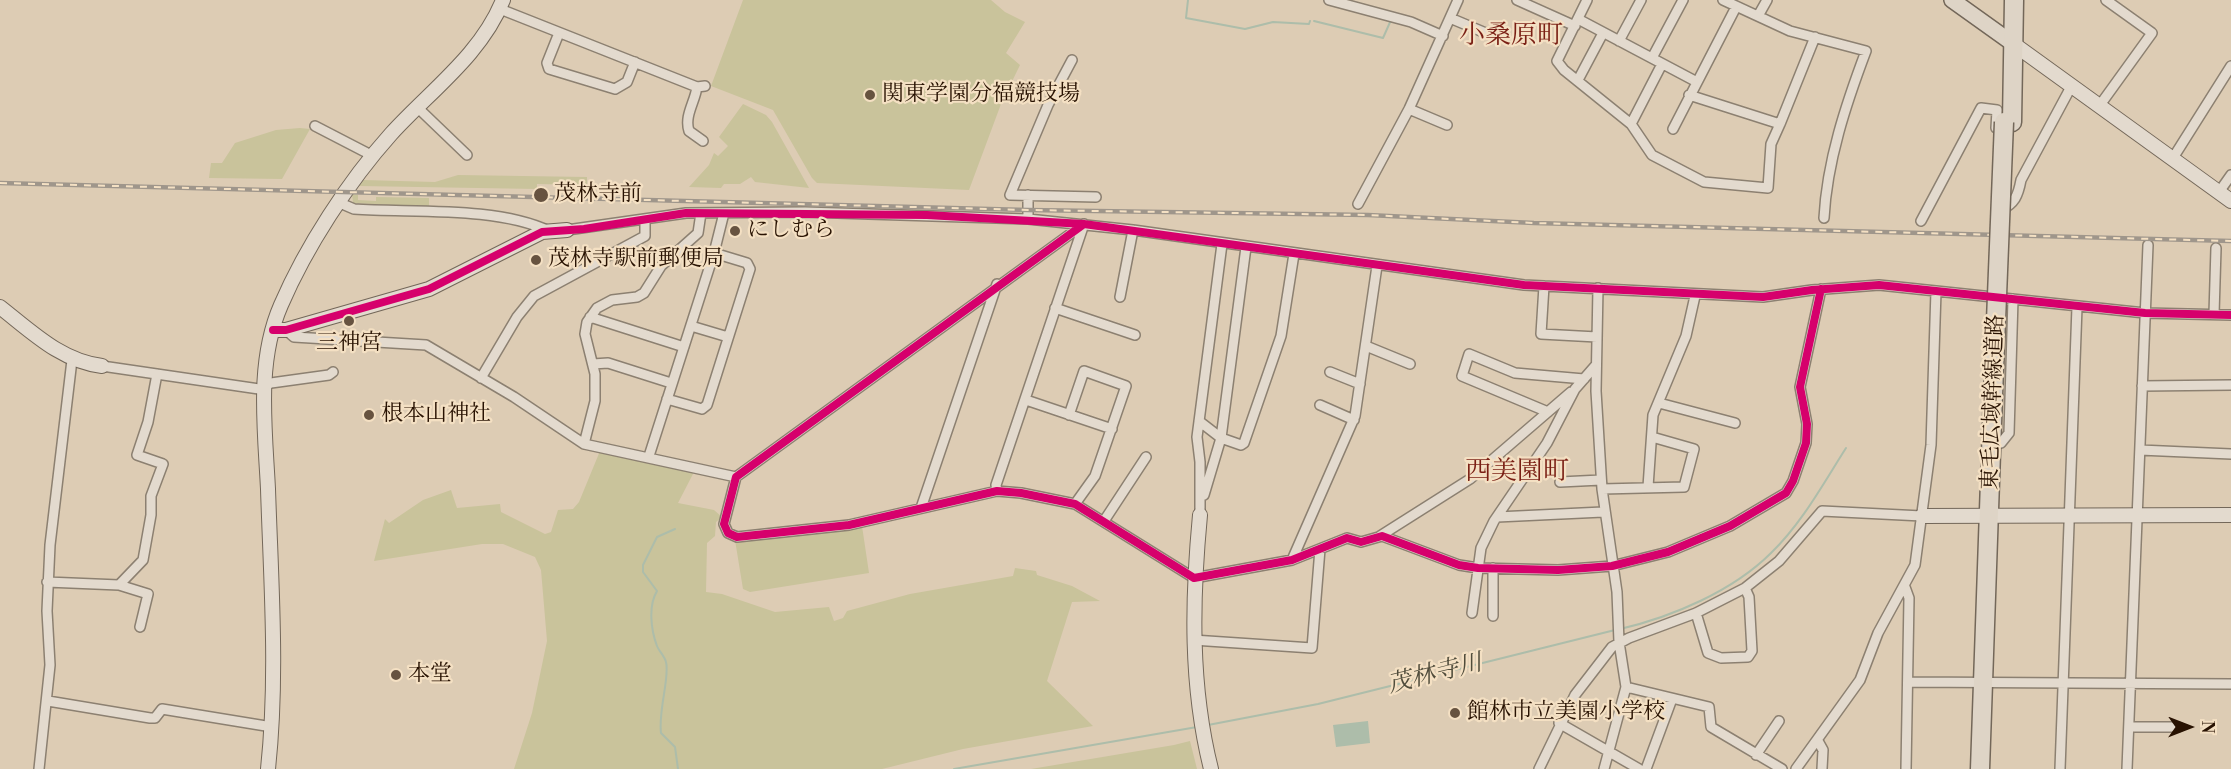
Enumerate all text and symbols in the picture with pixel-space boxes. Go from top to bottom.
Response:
district label: 小桑原町 [1459,21,1563,53]
place label: 関東学園分福競技場 [882,82,1080,108]
marker: 関東学園分福競技場 [863,88,877,102]
place label: 茂林寺前 [554,182,642,208]
marker: 茂林寺前 [532,186,550,204]
place label: にしむら [747,218,835,244]
marker: にしむら [728,224,742,238]
place label: 茂林寺駅前郵便局 [548,247,724,273]
marker: 茂林寺駅前郵便局 [529,253,543,267]
marker: 三神宮 [342,314,356,328]
street label: 東毛広域幹線道路 [1978,314,2010,490]
place label: 三神宮 [316,331,382,357]
place label: 根本山神社 [381,402,491,428]
marker: 根本山神社 [362,408,376,422]
district label: 西美園町 [1465,457,1569,489]
water label: 茂林寺川 [1385,649,1485,701]
place label: 本堂 [408,662,452,688]
marker: 本堂 [389,668,403,682]
north arrow [2159,697,2219,757]
place label: 館林市立美園小学校 [1467,700,1665,726]
marker: 館林市立美園小学校 [1448,706,1462,720]
text: N [2197,721,2217,733]

